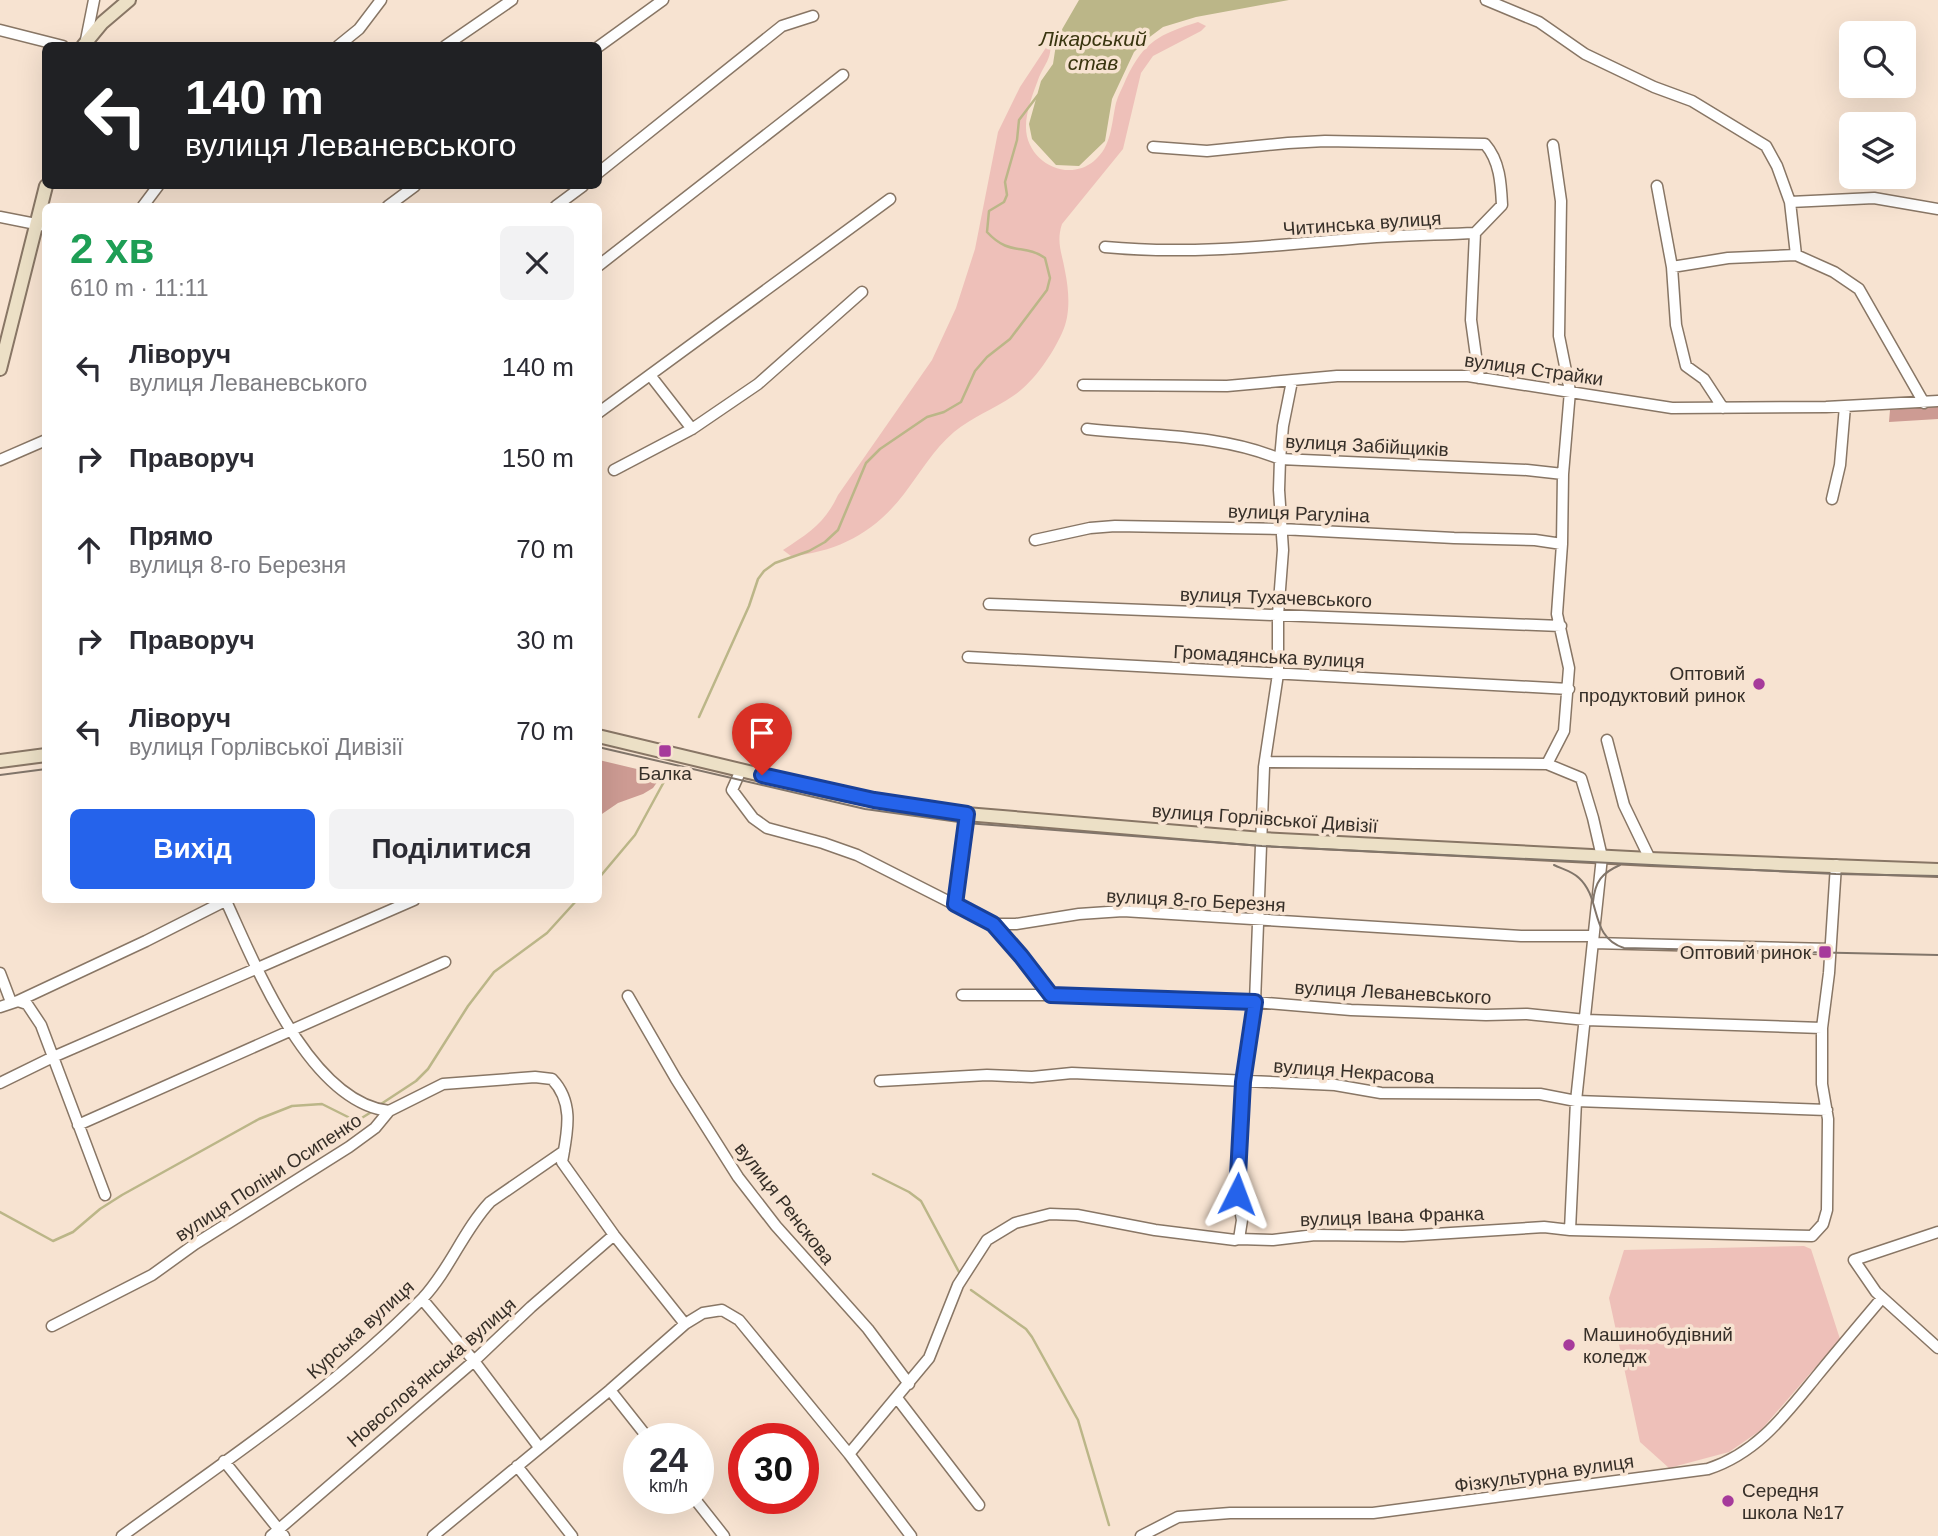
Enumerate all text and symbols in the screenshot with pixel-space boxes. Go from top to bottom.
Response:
map controls [1839,21,1916,189]
button: search [1839,21,1916,98]
water label: Лікарський став [1037,27,1147,74]
icon: left [70,70,161,161]
text: 140 m [185,70,324,124]
button: layers [1839,112,1916,189]
text: вулиця Леваневського [185,127,517,163]
street label: Читинська вулиця [1282,207,1442,240]
text: 2 хв [70,225,154,272]
button: close [500,226,574,300]
text: 610 m · 11:11 [70,275,209,301]
text: Ліворуч [129,339,231,369]
icon: left [70,349,108,387]
street label: вулиця Страйки [1463,349,1605,390]
text: 140 m [502,352,574,382]
text: вулиця Леваневського [129,370,367,396]
street label: вулиця Забійщиків [1285,431,1449,460]
icon: right [70,440,108,478]
text: Праворуч [129,443,255,473]
text: 150 m [502,443,574,473]
street label: вулиця Рагуліна [1228,501,1371,526]
text: Прямо [129,521,213,551]
icon: ahead [70,531,108,569]
text: 70 m [516,534,574,564]
text: вулиця 8-го Березня [129,552,346,578]
street label: вулиця Тухачевського [1180,584,1372,611]
icon: right [70,622,108,660]
text: Праворуч [129,625,255,655]
text: 30 m [516,625,574,655]
street label: Громадянська вулиця [1173,641,1365,672]
place label: Оптовий продуктовий ринок [1579,663,1746,706]
marker: Оптовий продуктовий ринок [1751,676,1767,692]
text: Ліворуч [129,703,231,733]
pin [732,703,792,775]
icon: left [70,713,108,751]
icon: arrive [743,714,781,752]
text: 70 m [516,716,574,746]
text: вулиця Горлівської Дивізії [129,734,403,760]
marker: Балка [657,743,673,759]
place label: Балка [638,763,692,784]
street label: вулиця Горлівської Дивізії [1151,800,1379,837]
button: Вихід [70,809,315,889]
button: Поділитися [329,809,574,889]
street label: вулиця 8-го Березня [1106,885,1286,916]
place label: Оптовий ринок [1680,942,1812,963]
marker: Оптовий ринок [1817,944,1833,960]
street label: вулиця Леваневського [1294,977,1492,1008]
street label: вулиця Некрасова [1273,1055,1436,1088]
street label: вулиця Поліни Осипенко [171,1109,365,1246]
street label: вулиця Ренскова [731,1138,839,1269]
position arrow [1200,1157,1274,1231]
street label: вулиця Івана Франка [1300,1203,1485,1230]
street label: Курська вулиця [303,1276,418,1383]
street label: Новослов'янська вулиця [343,1294,520,1451]
place label: Машинобудівний коледж [1583,1324,1733,1367]
marker: Машинобудівний коледж [1561,1337,1577,1353]
speed limit sign: 30 [728,1423,819,1514]
text: 24 [649,1440,688,1479]
street label: Фізкультурна вулиця [1453,1450,1635,1497]
text: km/h [649,1476,688,1496]
place label: Середня школа №17 [1742,1480,1844,1523]
marker: Середня школа №17 [1720,1493,1736,1509]

